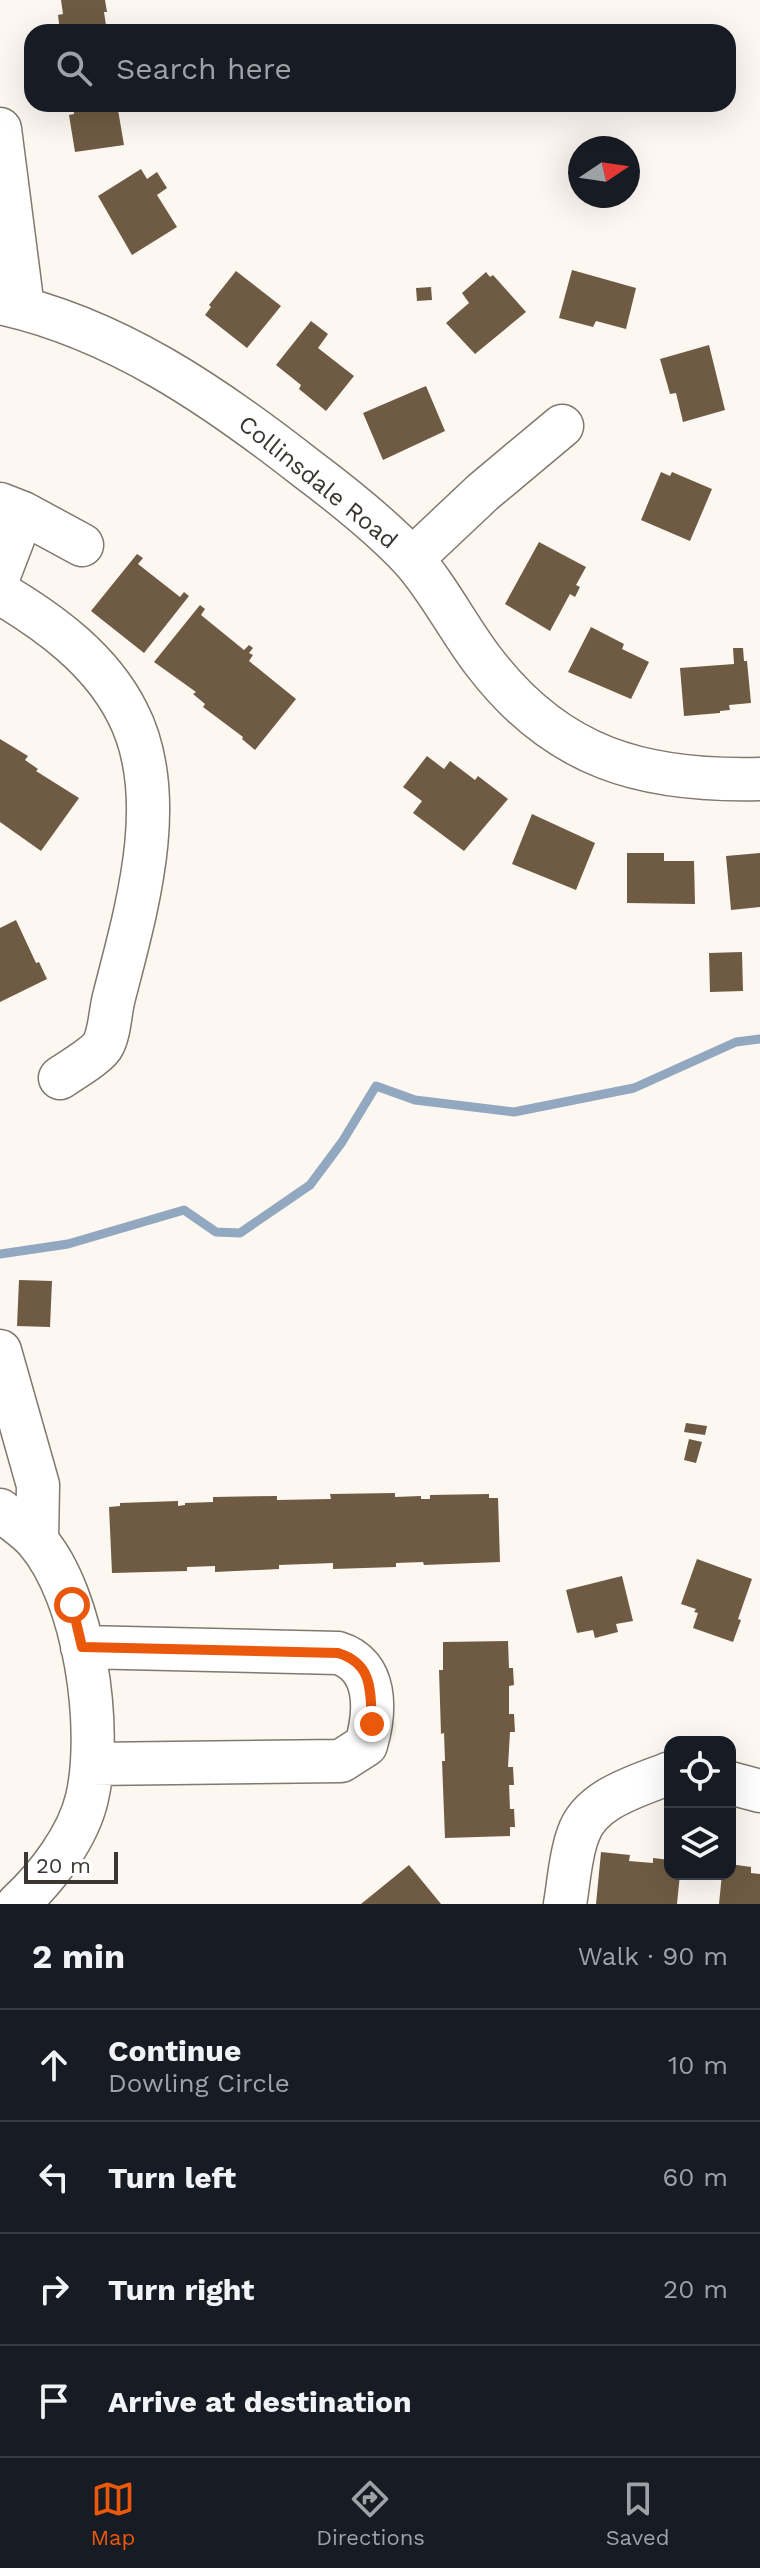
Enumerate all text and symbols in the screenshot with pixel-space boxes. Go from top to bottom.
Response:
search box [24,24,736,112]
icon: search [52,46,96,90]
text: Search here [116,51,292,86]
north arrow [568,136,640,208]
street label: Collinsdale Road [233,409,403,555]
route start [54,1587,90,1623]
route end [354,1706,390,1742]
map controls [664,1736,736,1880]
button: locate [664,1736,736,1808]
button: layers [664,1808,736,1880]
scale bar [24,1848,118,1884]
text: 20 m [36,1853,91,1878]
text: 2 min [32,1936,125,1976]
text: Walk · 90 m [578,1941,728,1971]
text: Continue [108,2033,241,2068]
icon: ahead [32,2043,76,2087]
text: 10 m [668,2050,728,2080]
text: Dowling Circle [108,2068,290,2098]
icon: left [32,2155,76,2199]
text: Turn left [108,2160,236,2195]
text: 60 m [662,2162,728,2192]
icon: right [32,2267,76,2311]
text: Turn right [108,2272,254,2307]
text: 20 m [663,2274,728,2304]
icon: arrive [32,2379,76,2423]
text: Arrive at destination [108,2384,412,2419]
tab: Map [90,2477,135,2550]
tab: Directions [316,2477,425,2550]
tab: Saved [606,2477,670,2550]

